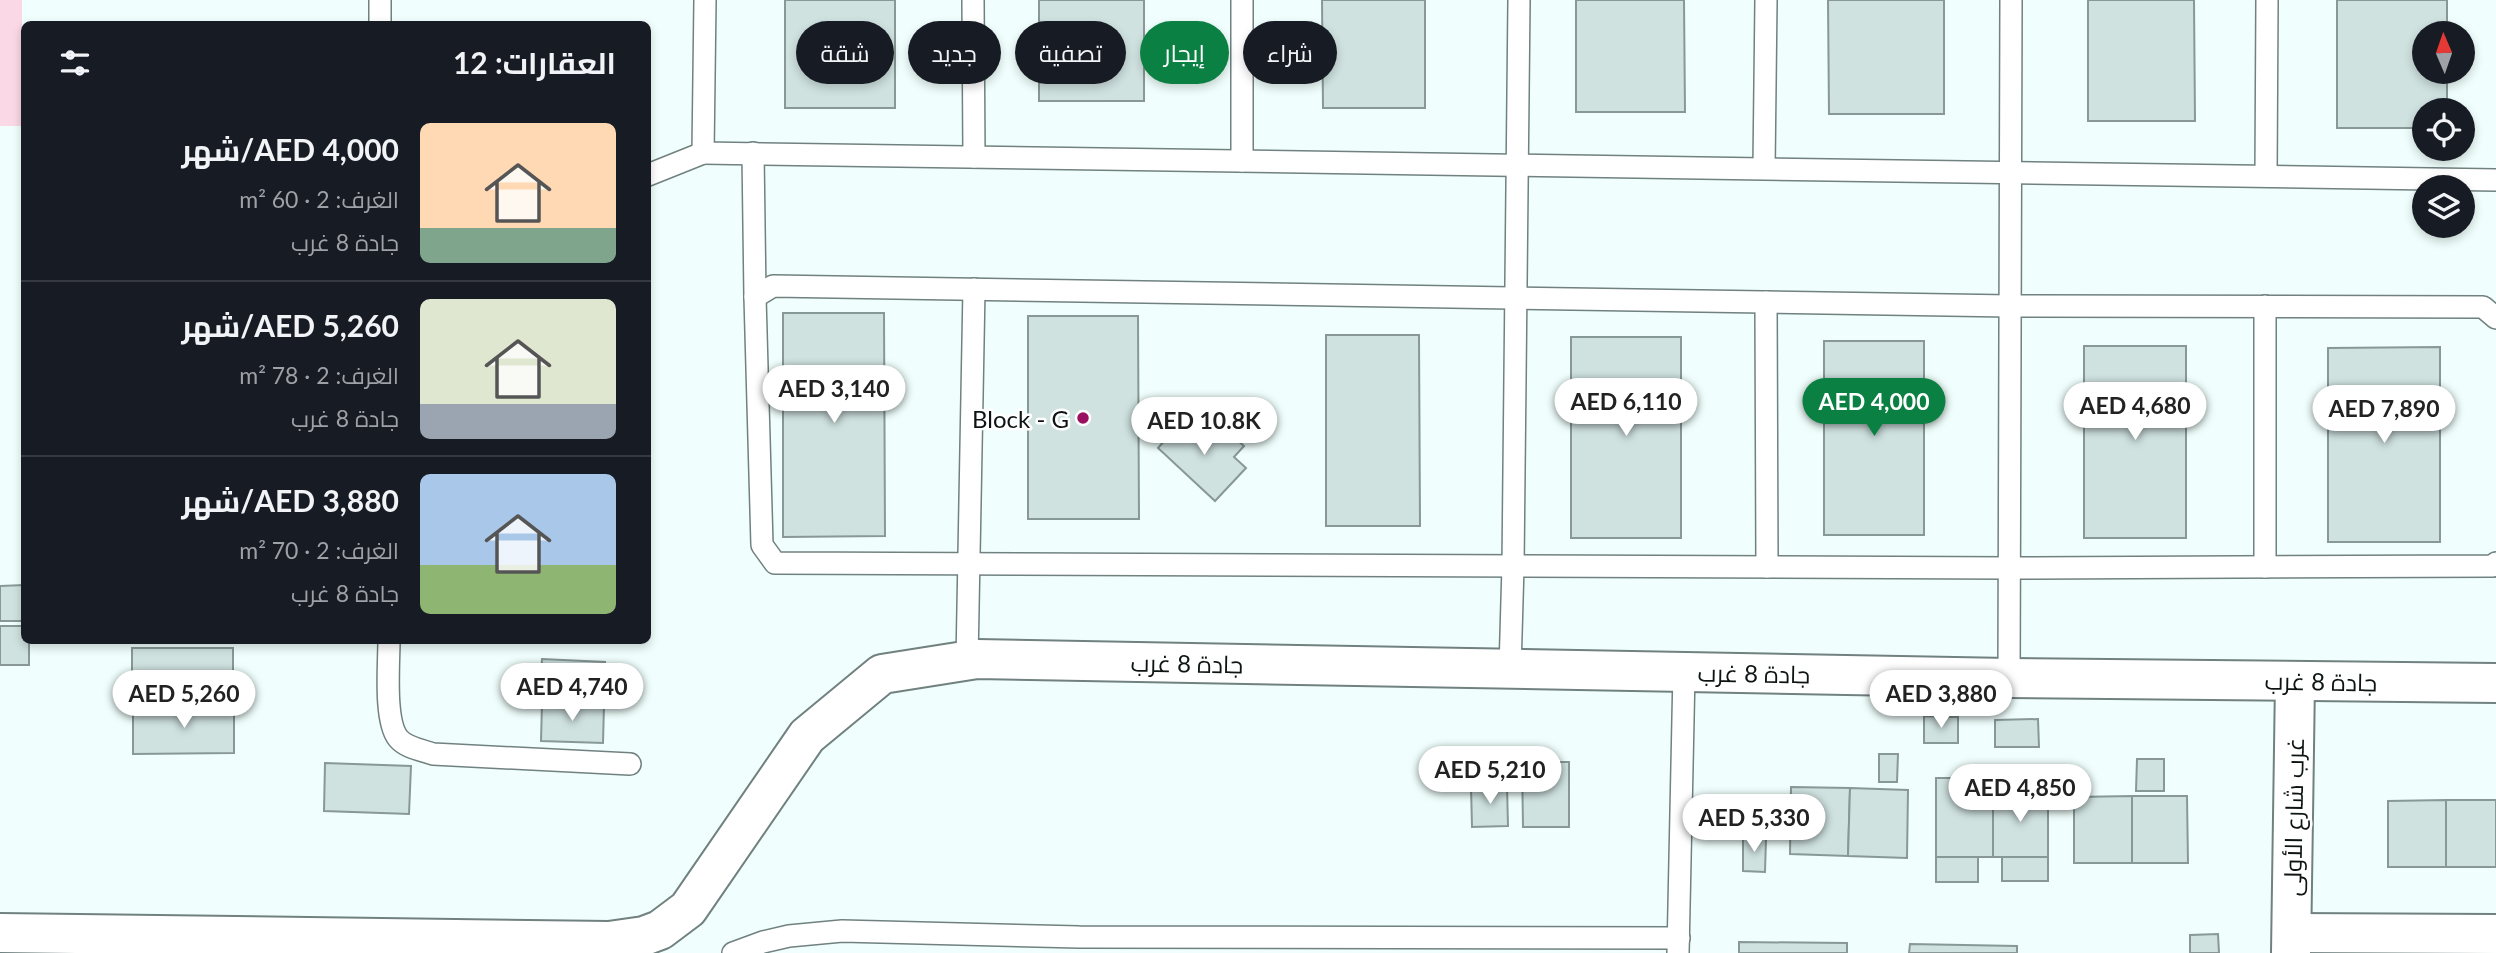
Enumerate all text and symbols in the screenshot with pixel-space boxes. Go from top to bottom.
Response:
chip: شقة [796,21,894,84]
chip: جديد [908,21,1001,84]
chip: تصفية [1015,21,1126,84]
chip: إيجار [1140,21,1229,84]
chip: شراء [1243,21,1337,84]
north arrow [2412,21,2474,84]
map controls [2412,21,2475,238]
icon: filters [56,44,94,82]
text: العقارات: 12 [453,44,616,80]
button: locate [2412,98,2475,161]
text: AED 4,000/شهر [182,131,399,167]
icon: home [476,151,560,235]
button: layers [2412,175,2475,238]
text: الغرف: 2 · 60 m² [239,185,399,213]
text: جادة 8 غرب [291,228,399,256]
text: AED 5,260/شهر [182,307,399,343]
icon: home [476,327,560,411]
text: الغرف: 2 · 78 m² [239,361,399,389]
pin: AED 3,140 [754,366,914,425]
text: AED 3,140 [778,374,890,402]
pin: AED 6,110 [1546,378,1706,438]
pin: AED 4,000 [1794,378,1954,438]
pin: AED 4,680 [2055,382,2215,442]
pin: AED 7,890 [2304,386,2464,445]
text: AED 6,110 [1570,387,1682,415]
text: AED 4,000 [1818,387,1930,415]
text: AED 4,680 [2079,391,2191,419]
text: AED 7,890 [2328,394,2440,422]
pin: AED 10.8K [1124,398,1284,457]
text: جادة 8 غرب [291,404,399,432]
place label: Block - G [972,404,1069,433]
text: AED 10.8K [1147,406,1261,434]
marker: Block - G [1075,410,1091,426]
text: AED 3,880/شهر [182,482,399,518]
icon: home [476,502,560,586]
text: الغرف: 2 · 70 m² [239,536,399,564]
text: جادة 8 غرب [291,579,399,607]
street label: جادة 8 غرب [1130,648,1244,678]
street label: جادة 8 غرب [1697,658,1811,688]
pin: AED 4,740 [492,664,652,723]
street label: جادة 8 غرب [2264,666,2378,696]
pin: AED 5,260 [104,670,264,730]
pin: AED 3,880 [1861,670,2021,730]
text: AED 4,740 [516,672,628,700]
text: AED 5,260 [128,679,240,707]
text: AED 3,880 [1885,679,1997,707]
street label: غرب شارع الأولى [2277,737,2312,897]
pin: AED 5,210 [1410,746,1570,806]
text: AED 5,210 [1434,755,1546,783]
pin: AED 4,850 [1940,764,2100,824]
text: AED 4,850 [1964,773,2076,801]
pin: AED 5,330 [1674,794,1834,854]
text: AED 5,330 [1698,803,1810,831]

